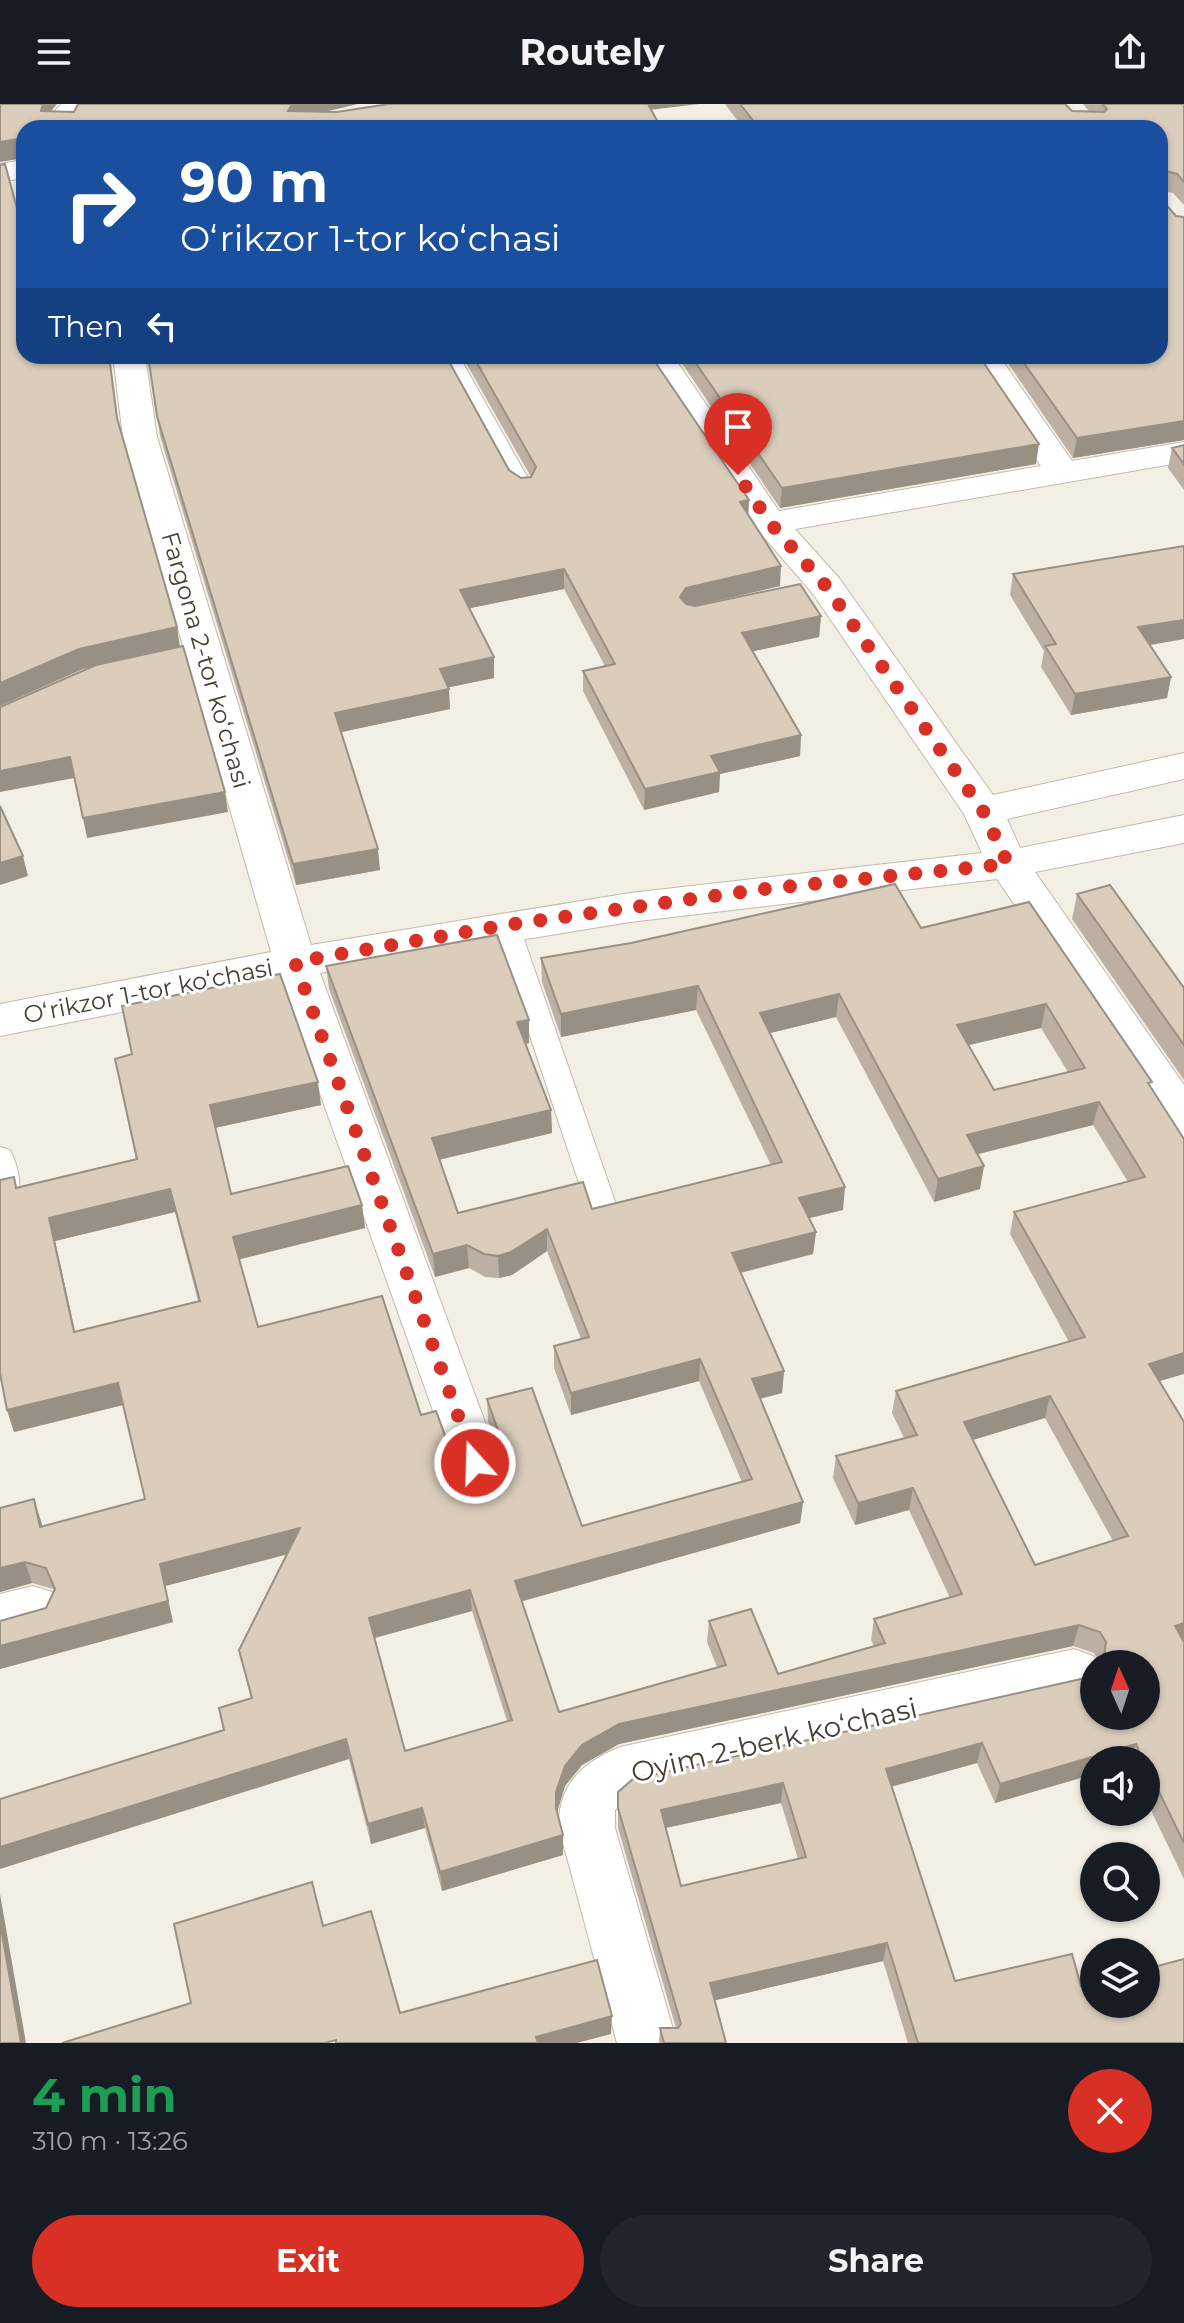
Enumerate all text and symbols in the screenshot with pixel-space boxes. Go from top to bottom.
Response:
icon: menu [32,30,76,74]
text: Routely [520,30,664,74]
icon: share [1108,30,1152,74]
text: 90 m [180,148,328,216]
icon: right [48,152,152,256]
text: Oʻrikzor 1-tor koʻchasi [180,216,560,260]
icon: left [140,304,184,348]
text: Then [48,308,124,345]
pin [704,393,772,475]
icon: arrive [716,405,760,449]
street label: Fargona 2-tor koʻchasi [155,528,257,792]
street label: Oʻrikzor 1-tor koʻchasi [21,953,275,1029]
position arrow [433,1421,517,1505]
north arrow [1080,1650,1160,1730]
map controls [1080,1650,1160,2018]
street label: Oyim 2-berk koʻchasi [628,1691,920,1789]
button: sound [1080,1746,1160,1826]
button: search [1080,1842,1160,1922]
button: layers [1080,1938,1160,2018]
text: 4 min [32,2066,177,2124]
button: close [1068,2069,1152,2153]
text: 310 m · 13:26 [32,2125,188,2157]
button: Exit [32,2215,584,2307]
button: Share [600,2215,1152,2307]

